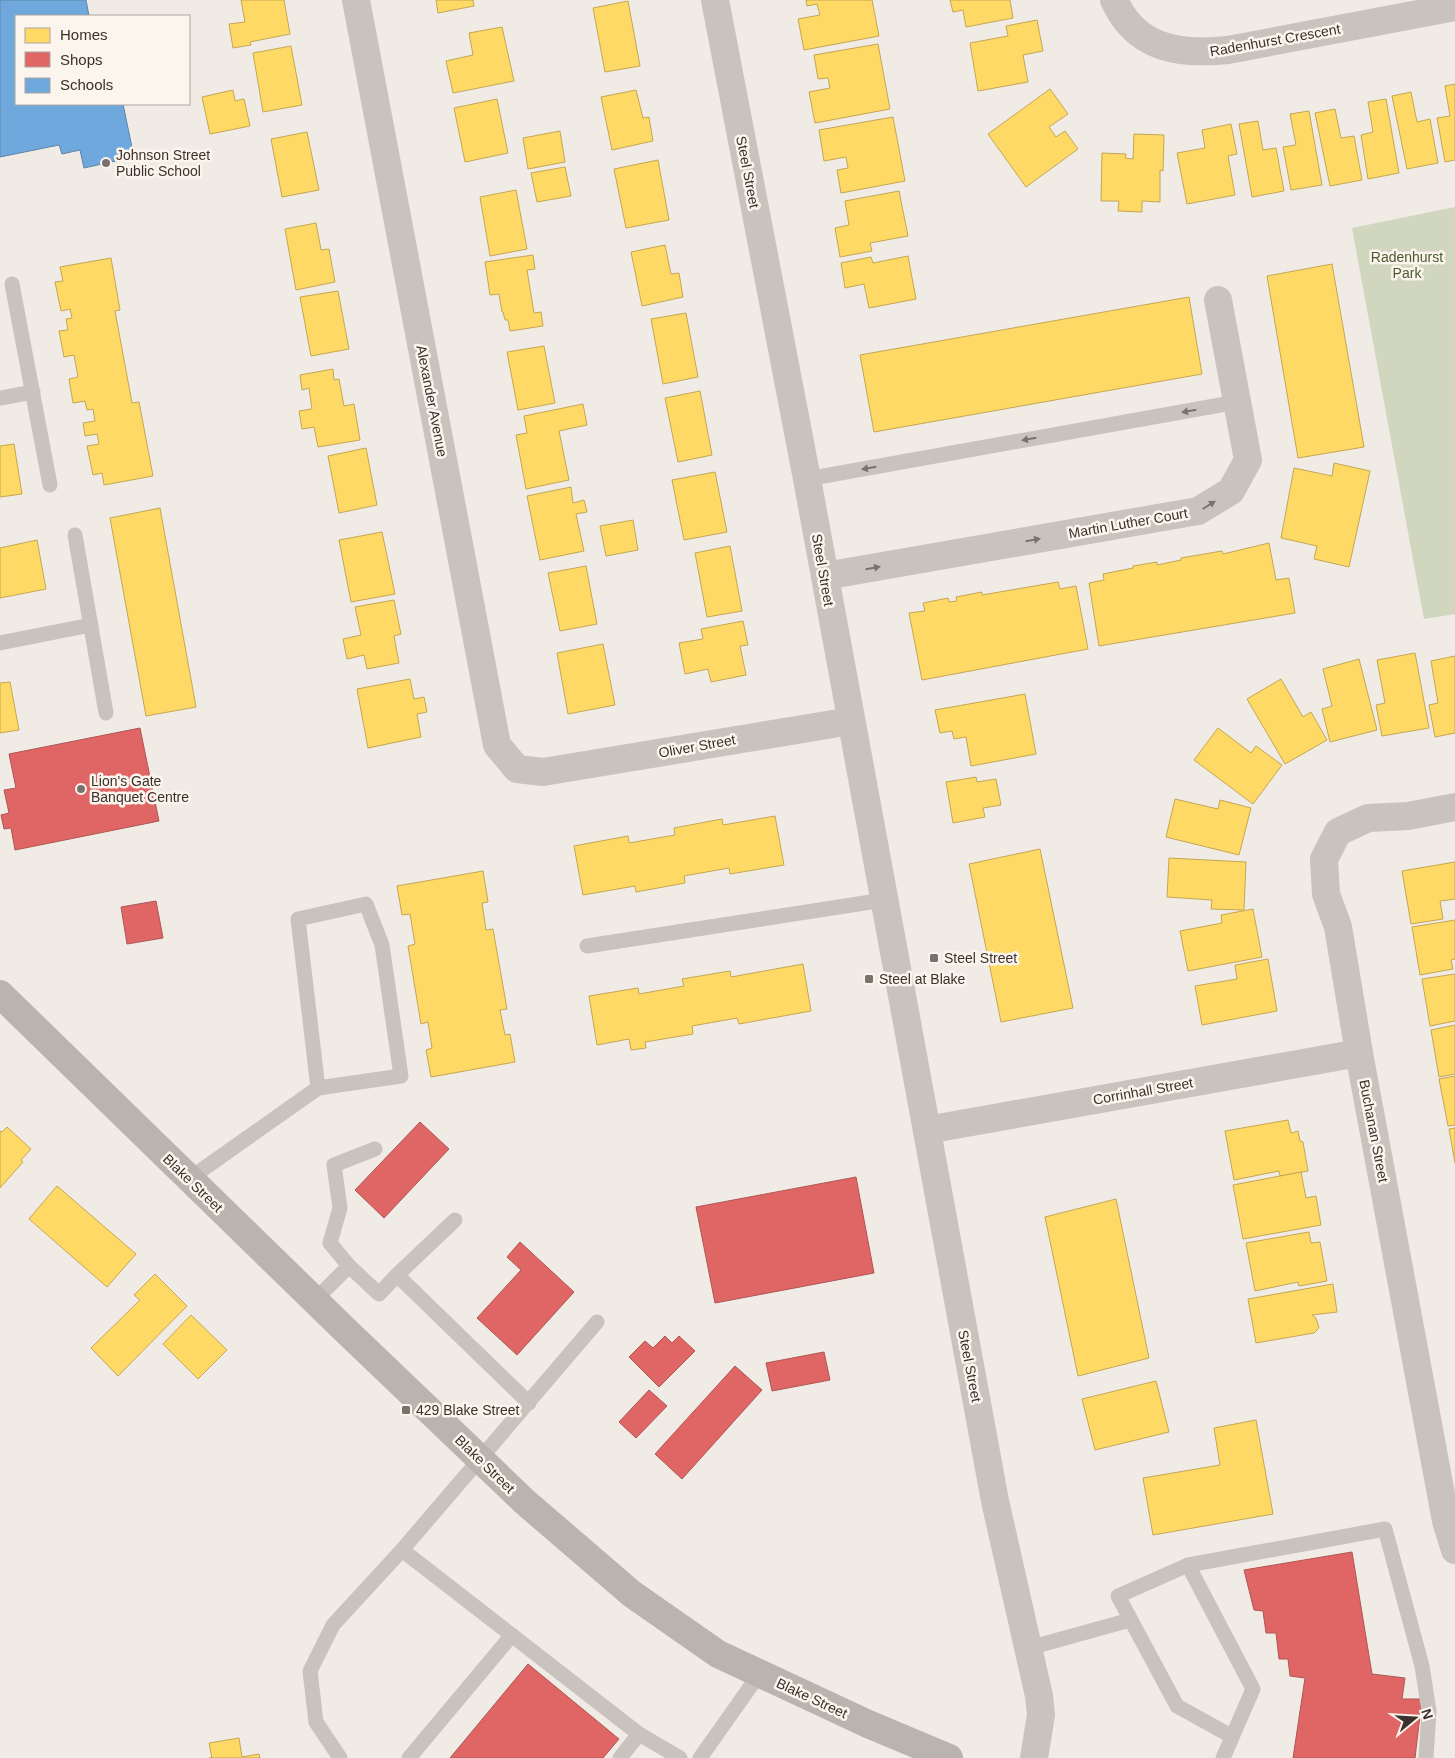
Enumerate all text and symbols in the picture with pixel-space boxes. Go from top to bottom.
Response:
legend [15,15,190,105]
street label: Radenhurst Crescent [1208,21,1342,59]
text: Homes [60,26,108,43]
text: Shops [60,51,103,68]
text: Schools [60,76,113,93]
street label: Steel Street [733,135,763,210]
place label: Johnson Street Public School [116,147,210,179]
marker: Johnson Street Public School [100,157,112,169]
park label: Radenhurst Park [1371,249,1443,281]
street label: Alexander Avenue [413,344,451,458]
one-way arrow [1181,407,1197,415]
one-way arrow [1021,436,1037,444]
one-way arrow [862,464,877,472]
one-way arrow [1202,500,1215,509]
street label: Martin Luther Court [1067,505,1189,541]
street label: Steel Street [809,533,837,608]
one-way arrow [1025,536,1041,544]
one-way arrow [865,564,881,572]
street label: Oliver Street [657,731,737,761]
place label: Lion's Gate Banquet Centre [91,773,189,805]
marker: Lion's Gate Banquet Centre [75,783,87,795]
place label: Steel Street [944,950,1017,966]
marker: Steel Street [928,952,940,964]
place label: Steel at Blake [879,971,966,987]
marker: Steel at Blake [863,973,875,985]
street label: Corrinhall Street [1092,1074,1194,1108]
street label: Buchanan Street [1356,1078,1392,1184]
street label: Blake Street [160,1151,226,1215]
street label: Steel Street [955,1329,985,1404]
place label: 429 Blake Street [416,1402,520,1418]
marker: 429 Blake Street [400,1404,412,1416]
street label: Blake Street [452,1432,518,1496]
street label: Blake Street [774,1675,850,1721]
north arrow [1390,1693,1440,1743]
text: N [1418,1707,1437,1721]

